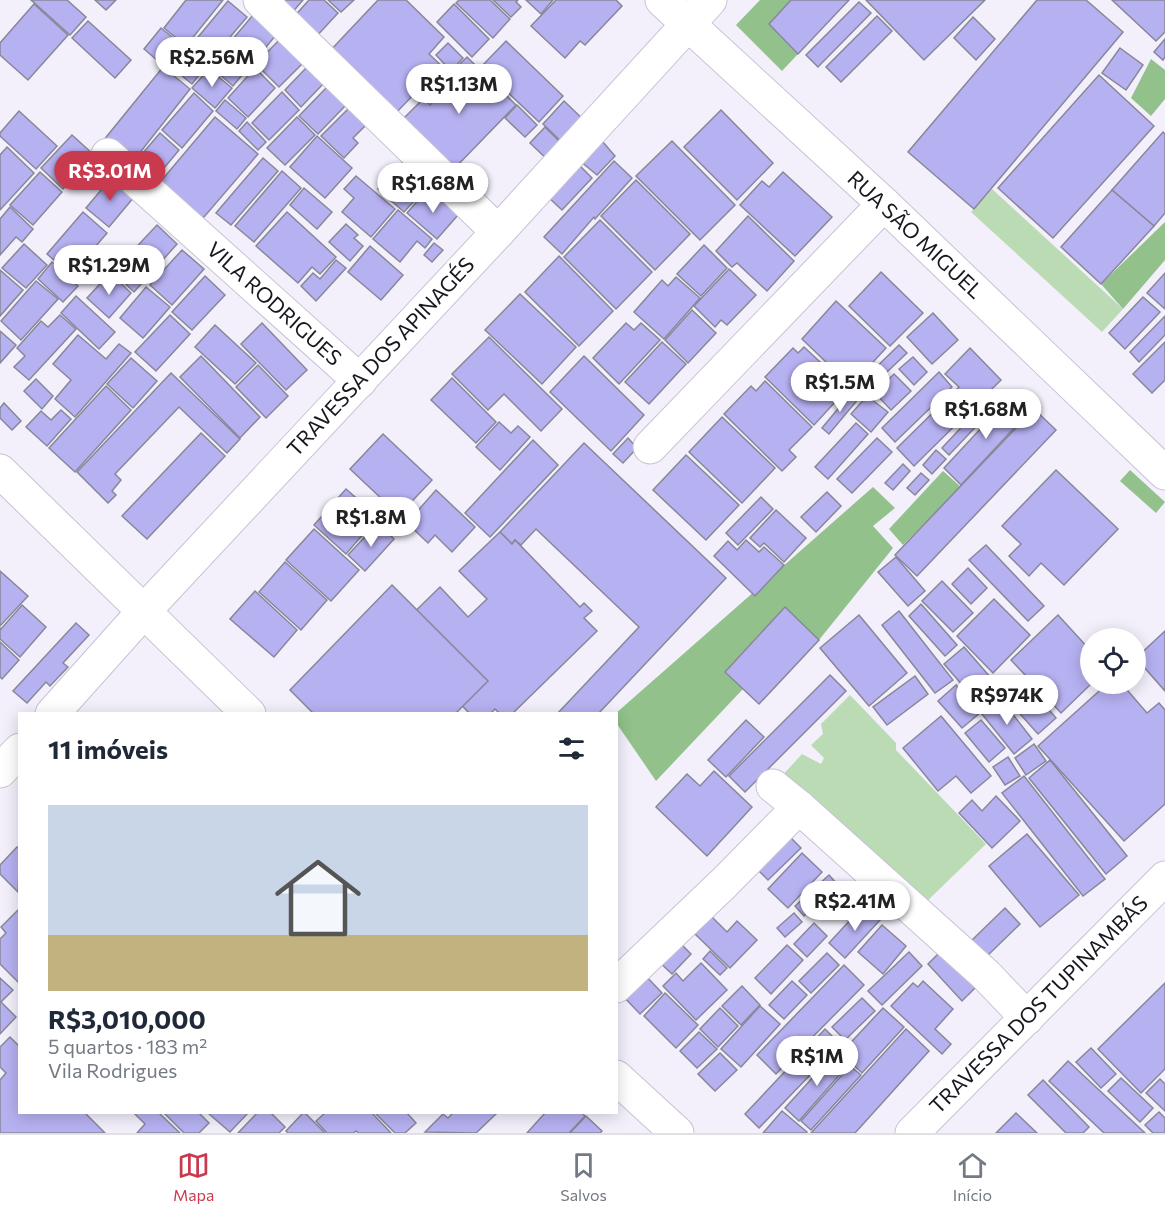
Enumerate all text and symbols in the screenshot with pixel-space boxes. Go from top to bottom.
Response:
pin: R$2.56M [157,37,267,88]
text: R$2.56M [169,44,255,68]
pin: R$1.13M [404,64,514,115]
text: R$1.13M [420,71,498,95]
pin: R$3.01M [55,151,165,202]
text: R$3.01M [68,158,152,182]
pin: R$1.68M [378,163,488,214]
street label: RUA SÃO MIGUEL [843,165,989,303]
text: R$1.68M [391,170,475,194]
street label: VILA RODRIGUES [202,236,348,370]
pin: R$1.29M [54,245,164,296]
street label: TRAVESSA DOS APINAGÉS [281,251,479,461]
text: R$1.29M [68,252,150,276]
pin: R$1.5M [791,362,889,413]
text: R$1.5M [805,369,875,393]
pin: R$1.68M [931,389,1041,440]
text: R$1.68M [944,396,1028,420]
pin: R$1.8M [322,497,420,548]
text: R$1.8M [335,504,407,528]
map controls [1080,628,1146,694]
button: locate [1080,628,1146,694]
pin: R$974K [958,675,1056,726]
text: R$974K [970,682,1044,706]
icon: filters [555,732,588,765]
text: 11 imóveis [48,733,168,764]
icon: home [264,844,372,952]
pin: R$2.41M [800,881,910,932]
text: R$2.41M [814,888,896,912]
street label: TRAVESSA DOS TUPINAMBÁS [924,890,1152,1118]
text: R$3,010,000 [48,1003,206,1034]
text: 5 quartos · 183 m² [48,1034,207,1058]
pin: R$1M [781,1036,853,1087]
text: R$1M [790,1043,844,1067]
text: Vila Rodrigues [48,1058,177,1082]
tab: Mapa [173,1149,214,1204]
tab: Salvos [560,1149,607,1204]
tab: Início [953,1149,992,1204]

